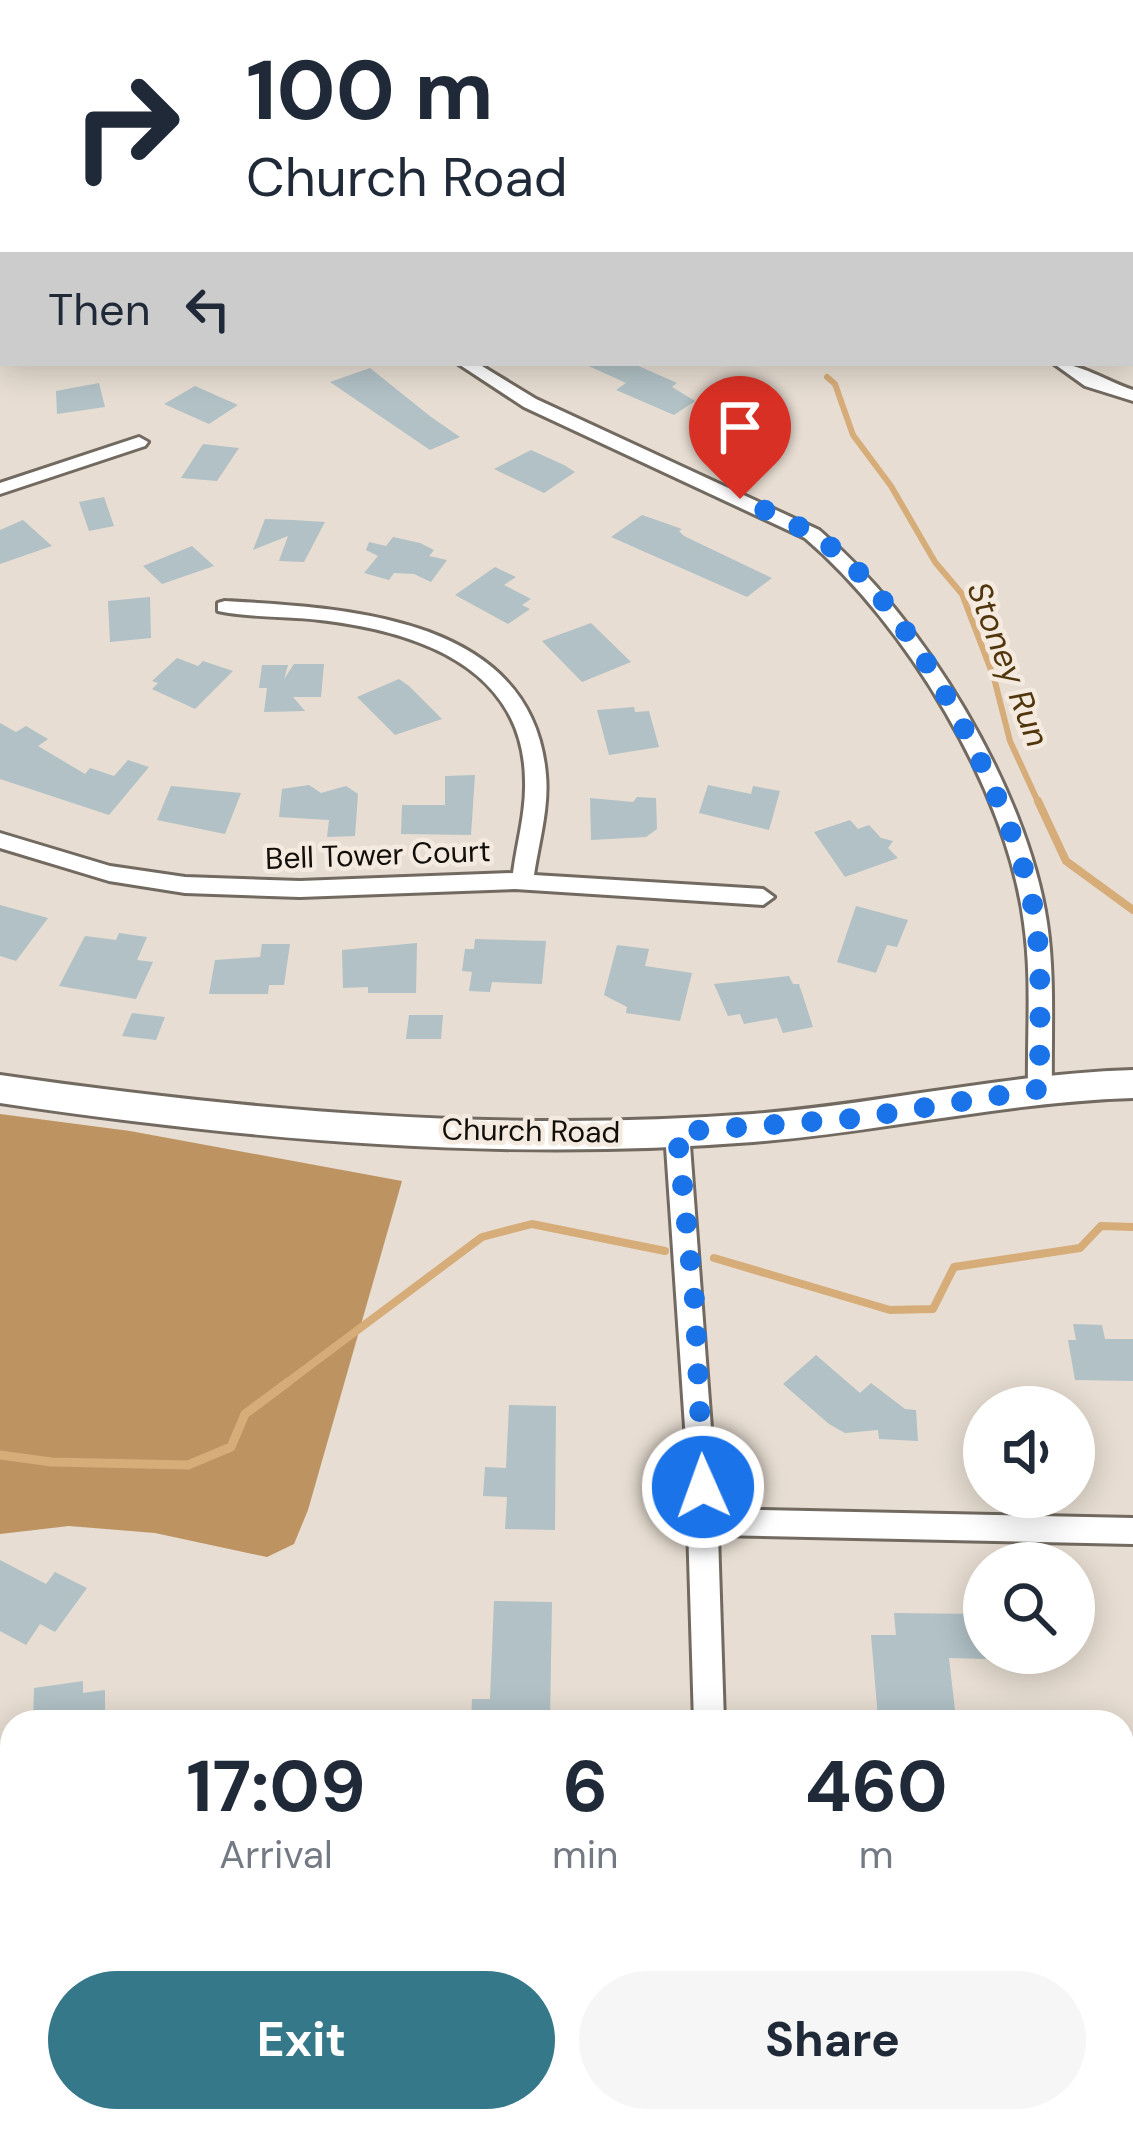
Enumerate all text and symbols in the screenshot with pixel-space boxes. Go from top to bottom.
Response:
text: 100 m [246,36,494,145]
icon: right [48,48,204,204]
text: Church Road [246,142,568,213]
icon: left [175,276,241,342]
text: Then [48,280,151,339]
pin [689,376,791,499]
icon: arrive [707,394,773,460]
water label: Stoney Run [957,576,1060,753]
street label: Bell Tower Court [265,831,491,878]
street label: Church Road [441,1109,621,1152]
map controls [963,1386,1095,1674]
button: sound [963,1386,1095,1518]
position arrow [640,1424,766,1550]
button: search [963,1542,1095,1674]
text: 17:09 [186,1740,366,1833]
text: 6 [562,1740,608,1833]
text: 460 [805,1740,948,1833]
text: Arrival [219,1829,333,1880]
text: min [552,1829,618,1880]
text: m [859,1829,894,1880]
button: Exit [48,1971,555,2109]
button: Share [579,1971,1086,2109]

